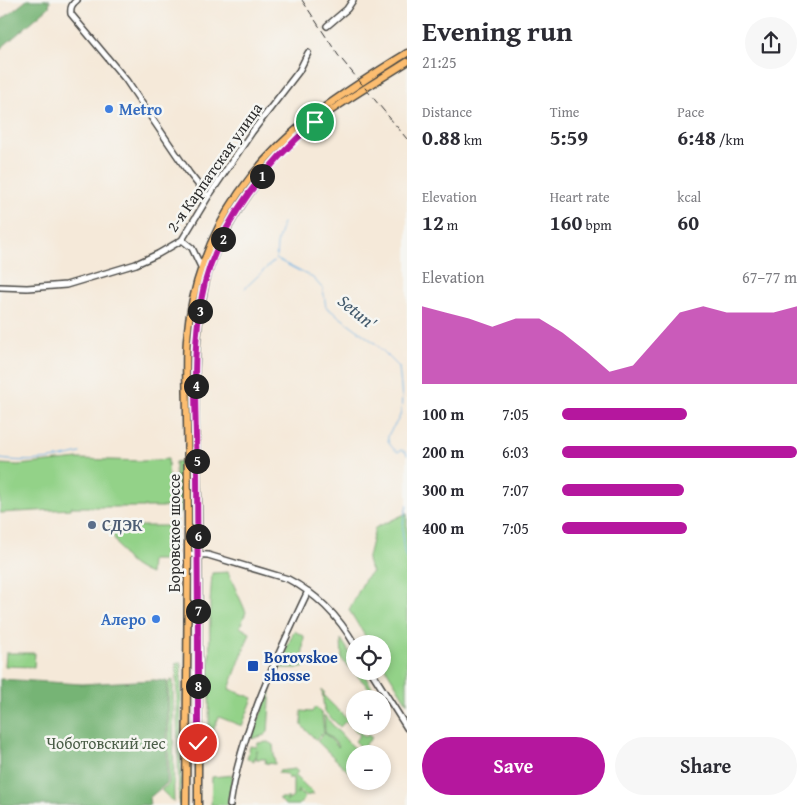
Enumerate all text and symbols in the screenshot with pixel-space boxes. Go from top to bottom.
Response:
text: Evening run [422,10,573,51]
button: share [745,17,797,69]
text: 21:25 [422,50,457,74]
place label: Metro [119,97,163,121]
street label: 2-я Карпатская улица [160,97,268,237]
pin [294,101,336,143]
text: Distance [422,102,472,122]
text: Time [550,102,579,122]
text: Pace [677,102,704,122]
marker: Metro [103,103,115,115]
icon: arrive [301,108,329,136]
text: 0.88 [422,122,461,153]
text: 5:59 [550,122,588,153]
text: 6:48 [677,122,716,153]
text: km [461,130,482,150]
text: /km [716,130,744,150]
pin: 1 [250,164,274,188]
text: 1 [259,166,266,186]
text: Elevation [422,187,477,207]
text: Heart rate [550,187,610,207]
text: kcal [677,187,701,207]
text: 12 [422,207,444,238]
text: 160 [550,207,582,238]
text: 60 [677,207,699,238]
text: m [444,215,458,235]
text: bpm [582,215,612,235]
pin: 2 [210,226,236,252]
text: 2 [220,229,227,249]
text: Elevation [422,265,485,289]
text: 67–77 m [742,265,797,289]
water label: Setun' [332,288,383,336]
pin: 3 [188,298,212,324]
text: 3 [197,301,204,321]
pin: 4 [184,374,208,398]
text: 4 [193,376,200,396]
text: 100 m [422,402,464,426]
text: 7:05 [502,402,529,426]
text: 200 m [422,440,464,464]
text: 6:03 [502,440,529,464]
pin: 5 [184,448,210,474]
text: 5 [194,451,201,471]
street label: Боровское шоссе [162,474,186,592]
text: 300 m [422,478,464,502]
text: 7:07 [502,478,529,502]
place label: СДЭК [102,513,143,537]
text: 400 m [422,516,464,540]
text: 7:05 [502,516,529,540]
marker: СДЭК [86,519,98,531]
pin: 6 [186,524,210,548]
text: 6 [195,526,202,546]
pin: 7 [186,598,210,624]
text: 7 [195,601,202,621]
place label: Алеро [101,607,146,631]
marker: Алеро [150,613,162,625]
map controls [346,635,391,790]
button: locate [346,635,391,680]
place label: Borovskoe shosse [264,645,338,687]
marker: Borovskoe shosse [246,659,260,673]
pin: 8 [186,674,210,698]
text: 8 [195,676,202,696]
button: + [346,690,391,735]
pin [177,722,219,764]
icon: check [184,729,212,757]
park label: Чоботовский лес [46,731,166,755]
button: Save [422,737,605,795]
button: Share [615,737,797,795]
button: − [346,745,391,790]

